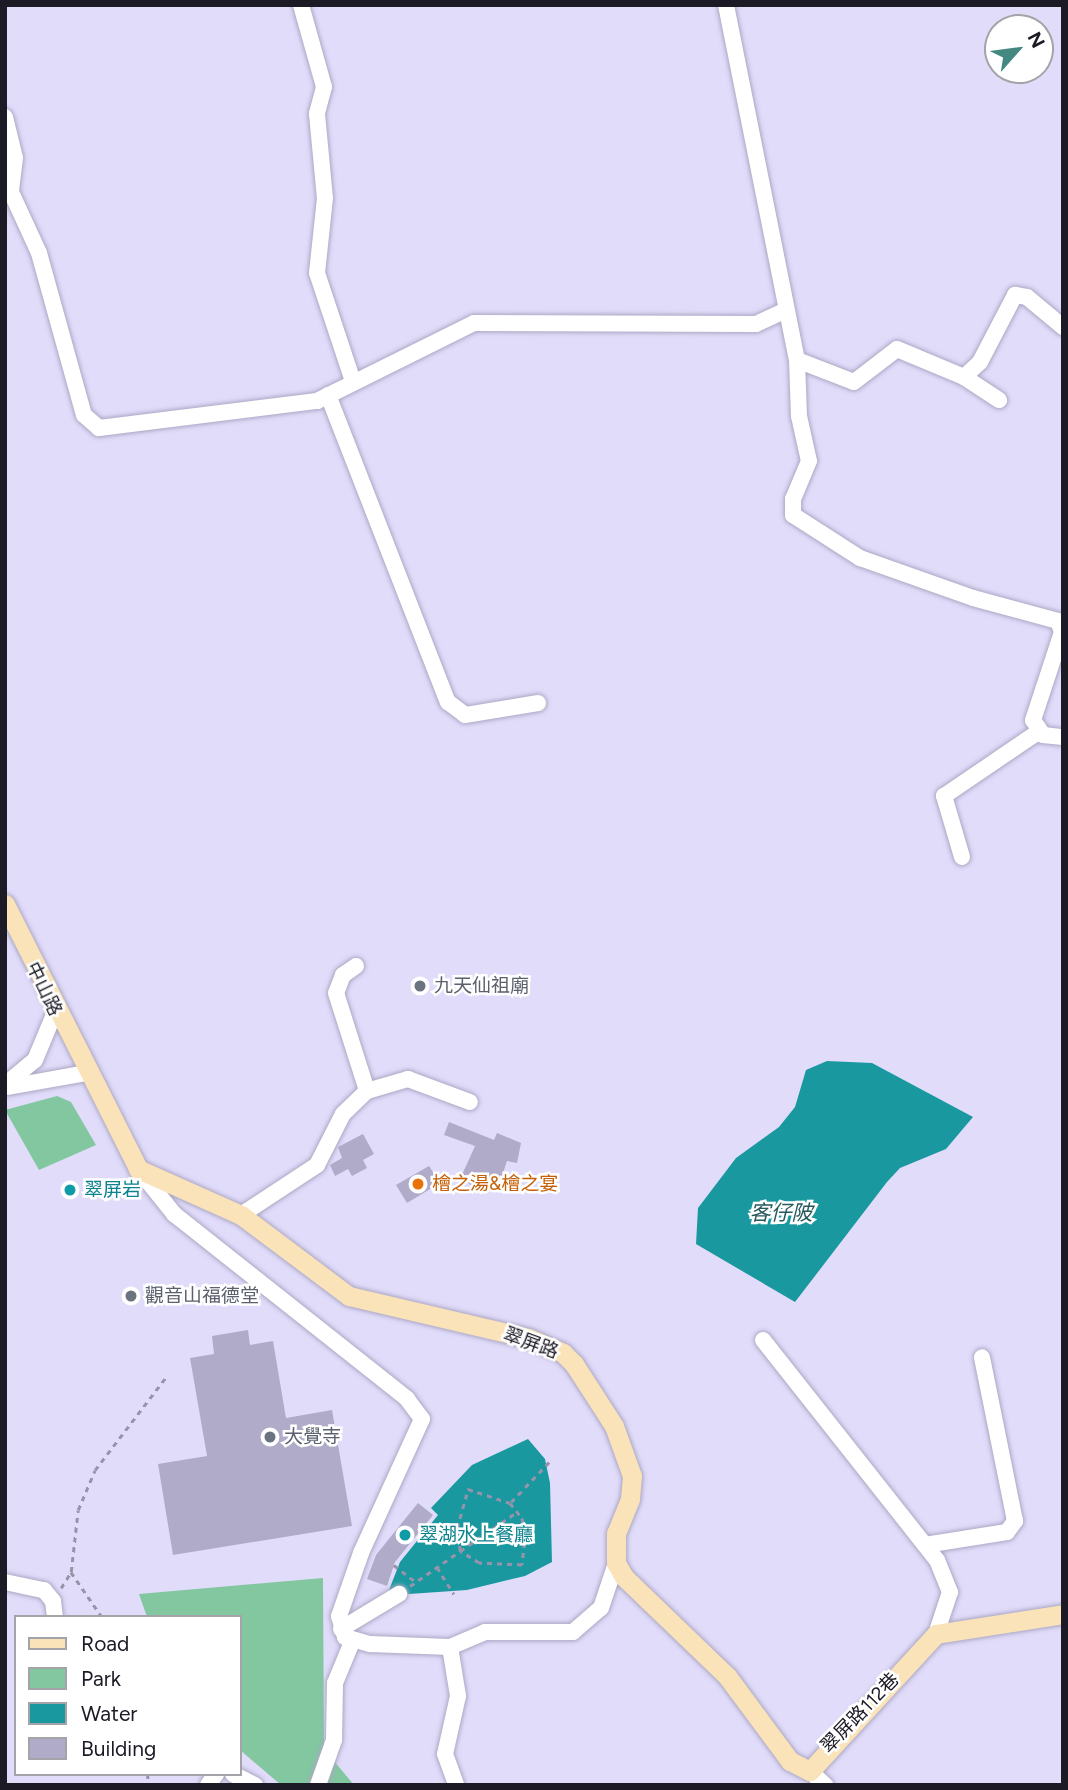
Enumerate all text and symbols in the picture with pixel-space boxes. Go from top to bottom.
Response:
north arrow [984,14,1054,84]
text: N [1023,28,1050,52]
street label: 中山路 [21,958,67,1020]
place label: 九天仙祖廟 [434,975,529,997]
marker: 九天仙祖廟 [412,978,428,994]
place label: 檜之湯&檜之宴 [432,1173,558,1195]
marker: 檜之湯&檜之宴 [410,1176,426,1192]
place label: 翠屏岩 [84,1179,141,1201]
marker: 翠屏岩 [62,1182,78,1198]
water label: 客仔陂 [750,1200,812,1226]
place label: 觀音山福德堂 [145,1285,259,1307]
marker: 觀音山福德堂 [123,1288,139,1304]
street label: 翠屏路 [500,1323,562,1363]
place label: 大覺寺 [284,1426,341,1448]
marker: 大覺寺 [262,1429,278,1445]
place label: 翠湖水上餐廳 [419,1524,533,1546]
marker: 翠湖水上餐廳 [397,1527,413,1543]
legend [14,1615,242,1776]
text: Road [81,1631,129,1656]
text: Park [81,1666,121,1691]
street label: 翠屏路112巷 [816,1668,904,1758]
text: Water [81,1701,137,1726]
text: Building [81,1736,156,1761]

